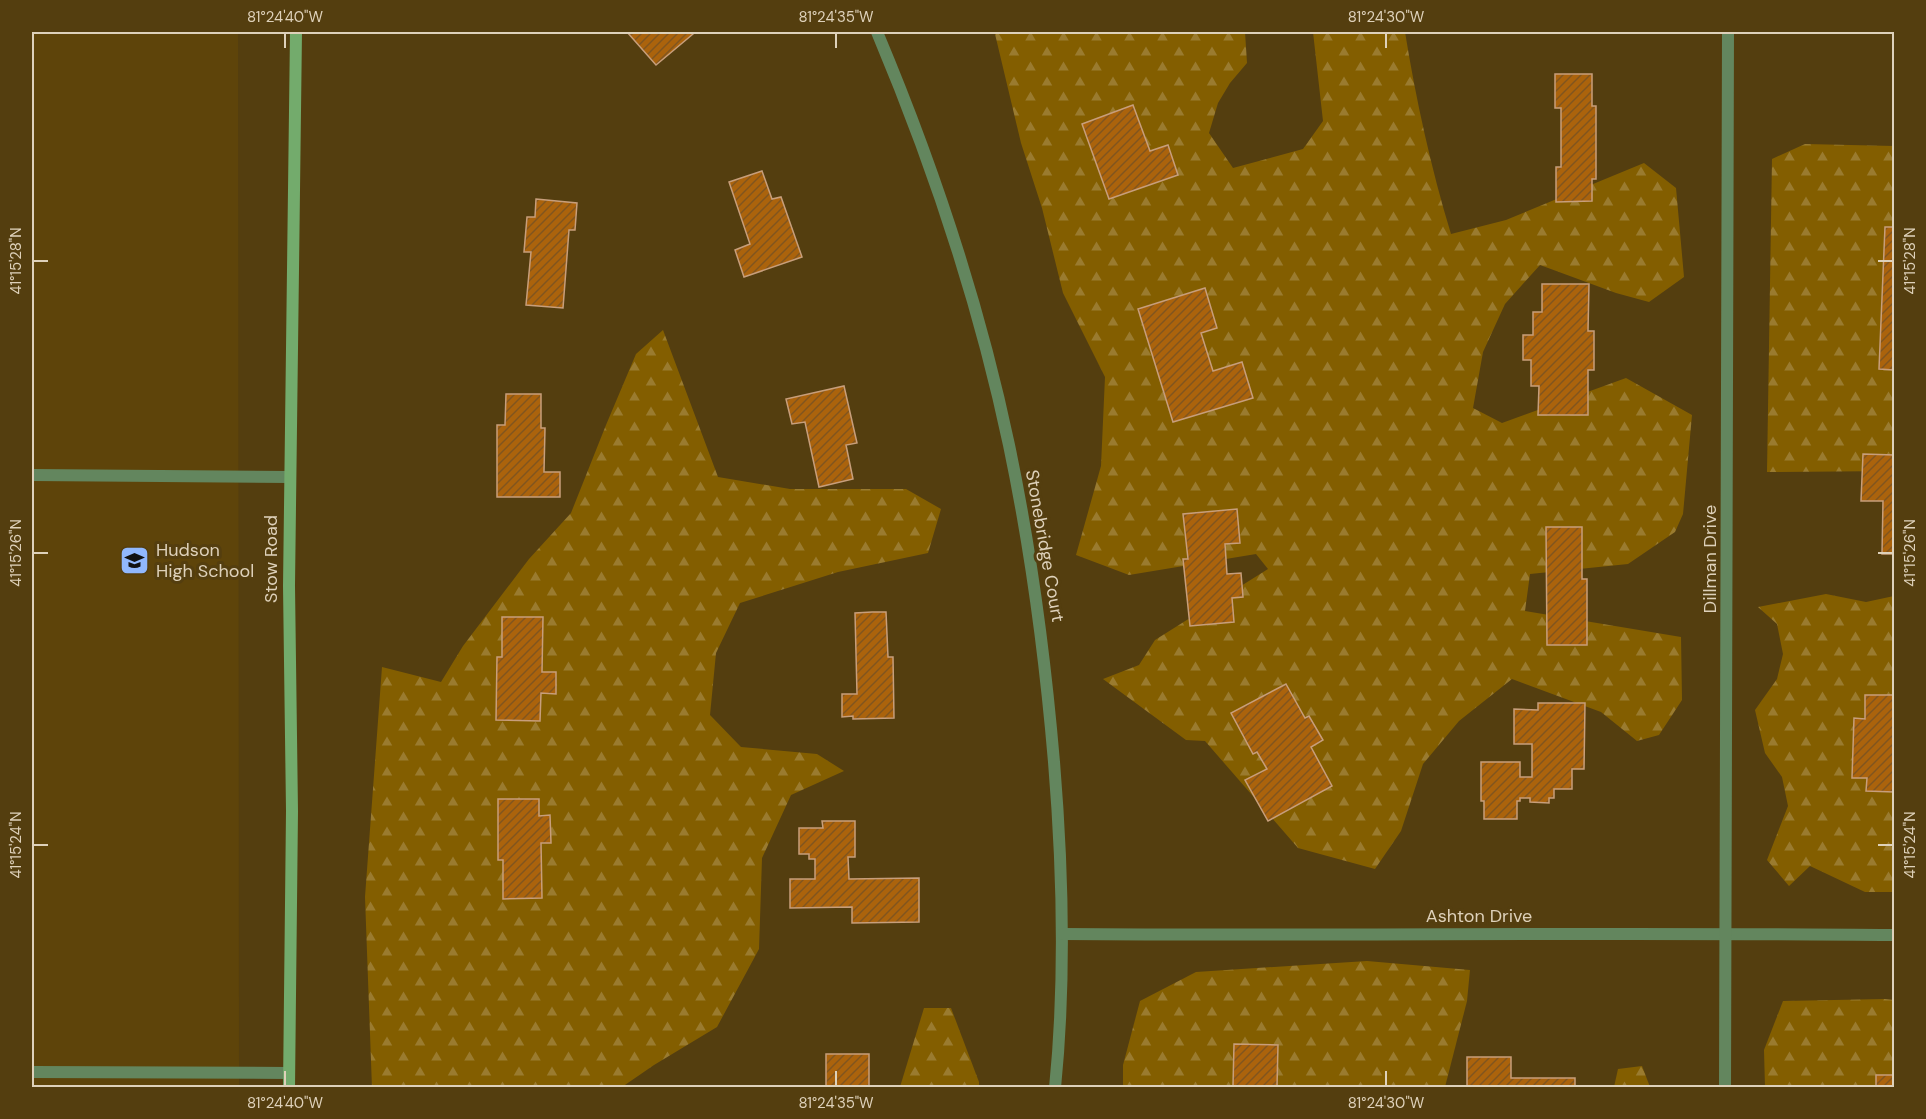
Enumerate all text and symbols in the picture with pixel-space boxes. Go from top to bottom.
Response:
text: 81°24'40"W [247,7,323,27]
text: 81°24'35"W [798,7,874,27]
text: 81°24'30"W [1348,7,1425,27]
text: 41°15'28"N [6,227,26,295]
text: 41°15'28"N [1900,227,1920,295]
street label: Stonebridge Court [1020,468,1070,624]
street label: Dillman Drive [1698,505,1722,613]
street label: Stow Road [259,515,283,603]
text: 41°15'26"N [6,519,26,587]
text: 41°15'26"N [1900,519,1920,587]
place label: Hudson High School [156,538,254,583]
school or university icon: Hudson High School [119,544,151,576]
text: 41°15'24"N [6,811,26,879]
text: 41°15'24"N [1900,811,1920,879]
street label: Ashton Drive [1426,904,1532,928]
text: 81°24'40"W [247,1093,323,1113]
text: 81°24'35"W [798,1093,874,1113]
text: 81°24'30"W [1348,1093,1425,1113]

